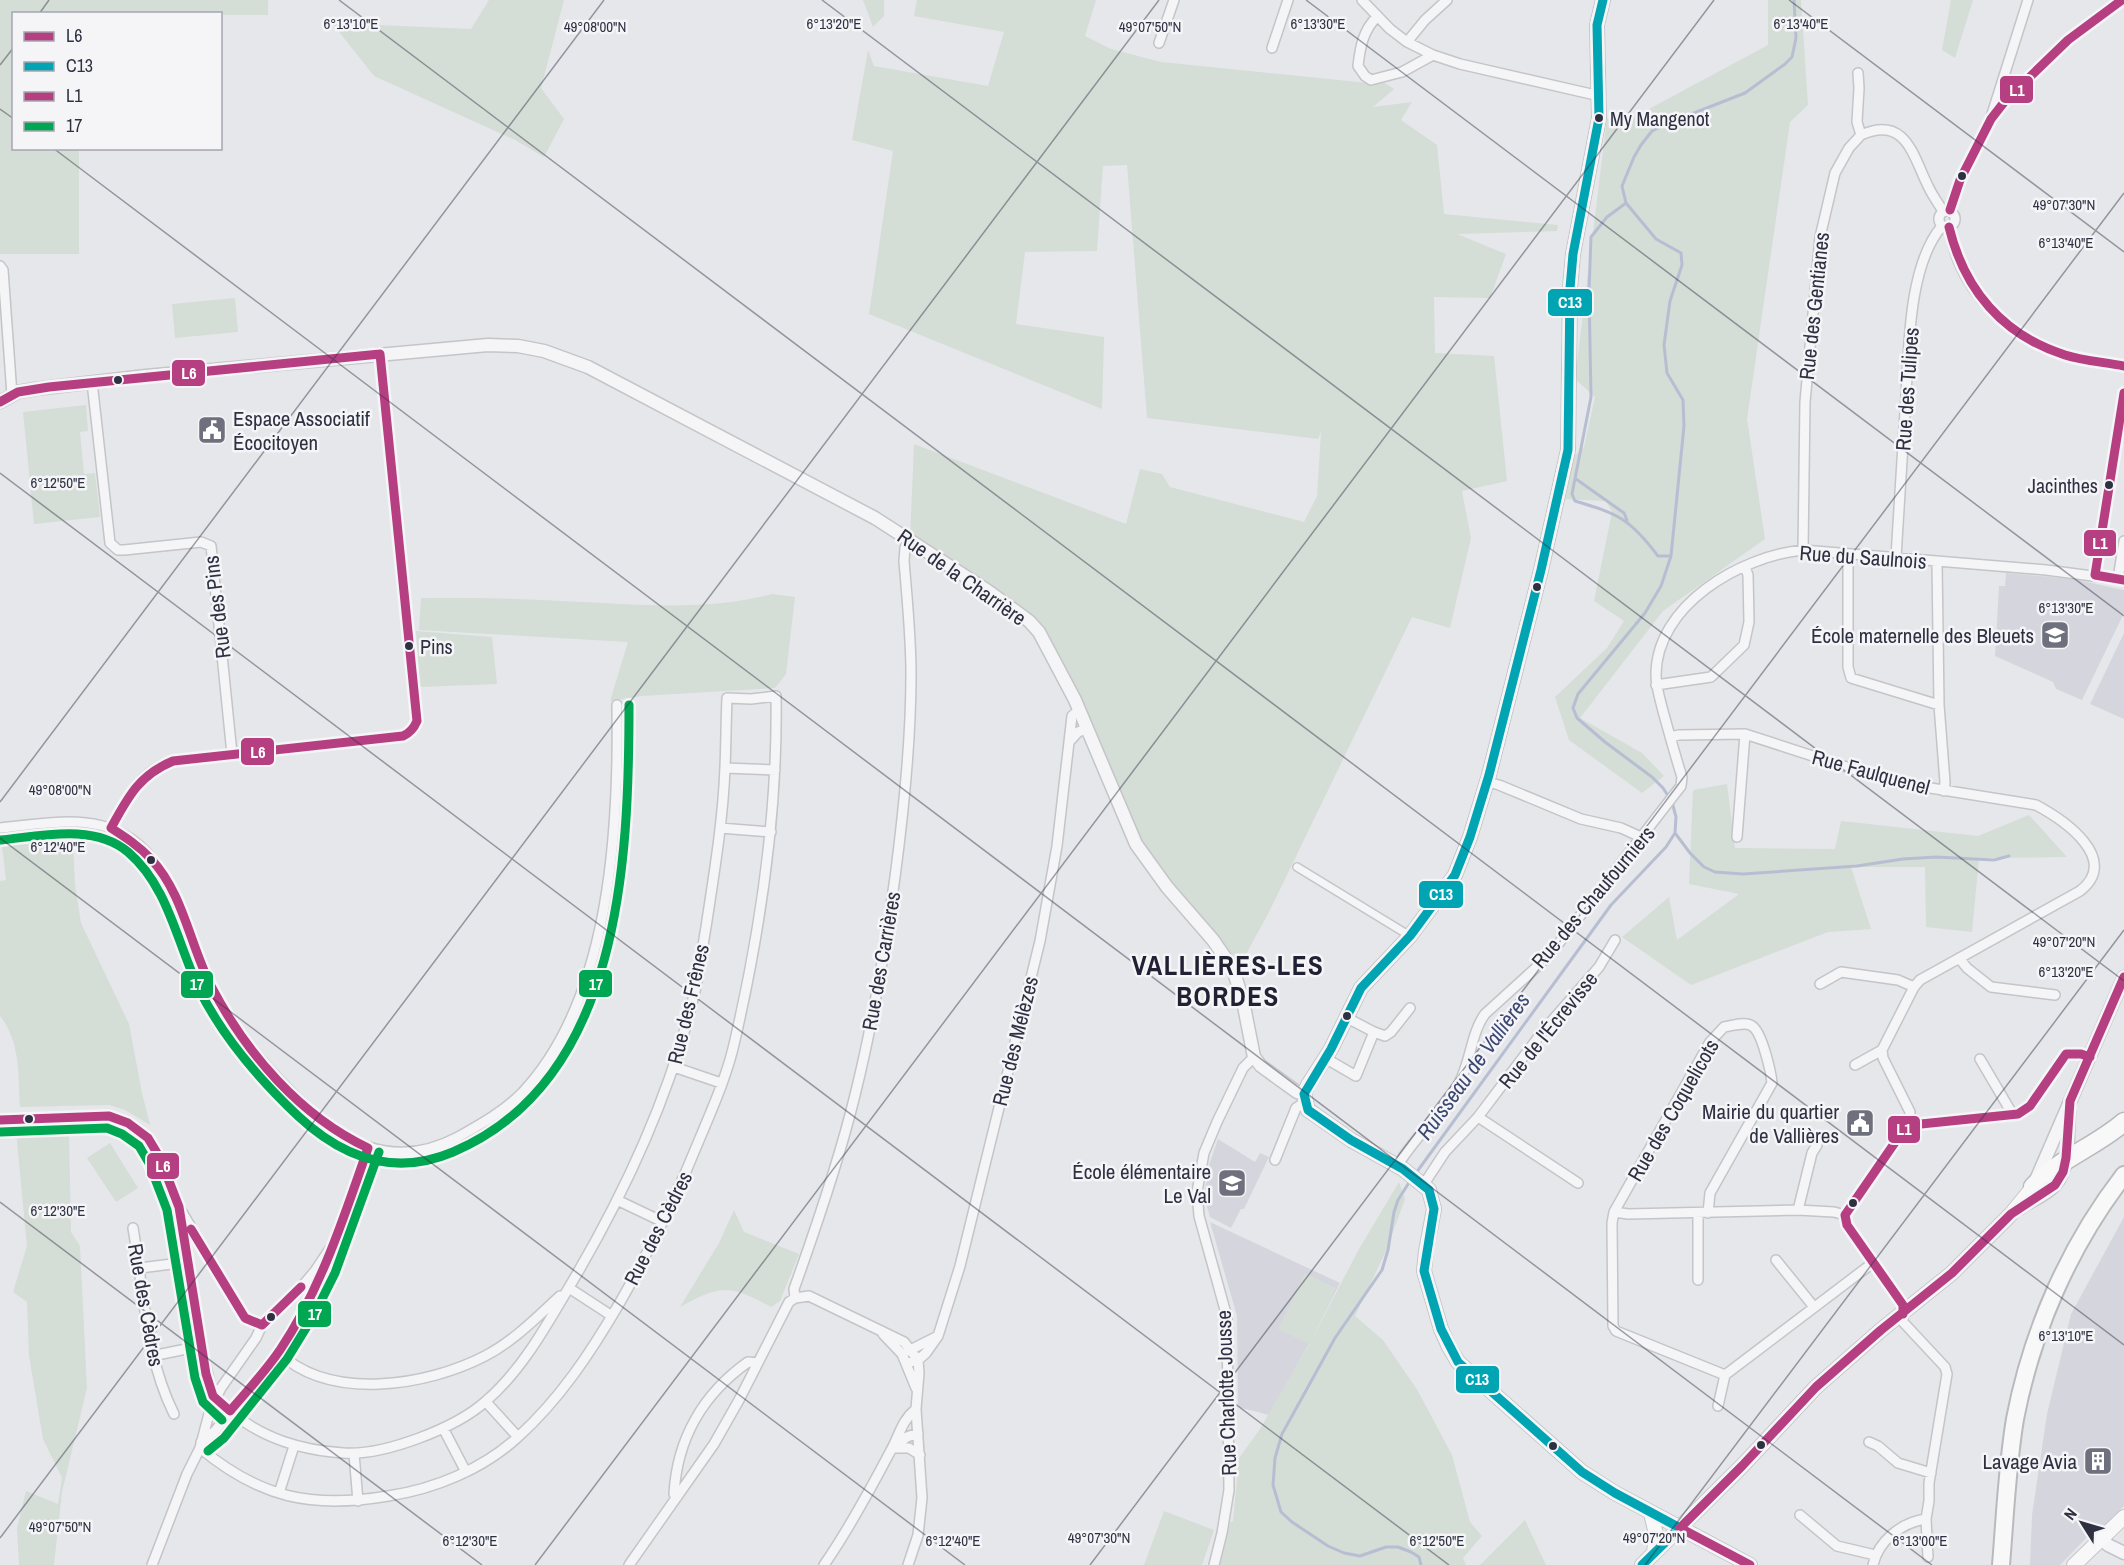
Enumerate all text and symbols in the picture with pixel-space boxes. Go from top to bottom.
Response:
legend [12,12,222,150]
text: 6°13'10"E [323,13,379,34]
text: 6°13'20"E [806,13,862,34]
text: 6°13'30"E [1290,13,1346,34]
text: 6°13'40"E [1773,13,1829,34]
text: 49°08'00"N [564,16,626,37]
text: 49°07'50"N [1119,16,1181,37]
text: L6 [66,23,82,48]
text: C13 [66,53,93,78]
line badge: L1 [1999,75,2034,104]
text: L1 [2009,79,2025,101]
text: L1 [66,83,83,108]
place label: My Mangenot [1610,105,1710,132]
marker: My Mangenot [1593,112,1605,124]
text: 17 [66,113,82,138]
unlabelled marker [1956,170,1968,182]
text: 49°07'30"N [2033,194,2095,215]
street label: Rue des Gentianes [1792,231,1836,381]
text: 6°13'40"E [2038,232,2094,253]
line badge: C13 [1547,288,1593,317]
text: C13 [1558,291,1582,313]
street label: Rue des Tulipes [1888,326,1926,452]
line badge: L6 [171,359,206,387]
text: L6 [181,362,197,384]
unlabelled marker [112,374,124,386]
place label: Espace Associatif Écocitoyen [233,404,370,457]
public building icon: Espace Associatif Écocitoyen [196,414,228,446]
text: 6°12'50"E [30,472,86,493]
place label: Jacinthes [2028,472,2098,499]
marker: Jacinthes [2103,479,2115,491]
street label: Rue de la Charrière [892,522,1032,632]
line badge: L1 [2083,529,2117,557]
text: L1 [2092,532,2108,554]
street label: Rue du Saulnois [1798,538,1928,576]
street label: Rue des Pins [196,554,238,660]
unlabelled marker [1531,581,1543,593]
text: 6°13'30"E [2038,597,2094,618]
school or university icon: École maternelle des Bleuets [2039,619,2071,651]
place label: École maternelle des Bleuets [1811,621,2034,650]
place label: Pins [420,633,453,660]
marker: Pins [403,640,415,652]
line badge: L6 [240,737,275,766]
text: L6 [250,741,266,763]
street label: Rue Faulquenel [1809,742,1933,802]
text: 49°08'00"N [29,779,91,800]
street label: Rue des Chaufourniers [1525,819,1661,975]
text: 6°12'40"E [30,836,86,857]
unlabelled marker [145,854,157,866]
line badge: C13 [1418,880,1464,909]
text: C13 [1429,883,1453,905]
street label: Rue des Carrières [855,889,907,1033]
text: 49°07'20"N [2033,931,2095,952]
street label: Rue des Frênes [660,941,716,1067]
district label: VALLIÈRES-LES BORDES [1132,947,1324,1014]
text: 6°13'20"E [2038,961,2094,982]
street label: Rue de l'Écrevisse [1492,965,1604,1095]
line badge: 17 [578,969,613,998]
line badge: 17 [180,970,214,999]
text: 17 [190,973,204,995]
text: 17 [589,973,603,995]
street label: Rue des Mélèzes [985,973,1045,1109]
water label: Ruisseau de Vallières [1409,986,1537,1146]
unlabelled marker [1341,1010,1353,1022]
street label: Rue des Coquelicots [1620,1034,1726,1186]
place label: Mairie du quartier de Vallières [1702,1097,1839,1150]
public building icon: Mairie du quartier de Vallières [1844,1107,1876,1139]
unlabelled marker [23,1113,35,1125]
line badge: L1 [1887,1115,1921,1144]
text: L1 [1896,1118,1912,1140]
line badge: L6 [146,1152,180,1180]
text: L6 [155,1155,171,1177]
place label: École élémentaire Le Val [1072,1157,1211,1210]
street label: Rue des Cèdres [617,1166,699,1290]
school or university icon: École élémentaire Le Val [1216,1167,1248,1199]
unlabelled marker [1847,1197,1859,1209]
text: 6°12'30"E [30,1200,86,1221]
street label: Rue des Cèdres [121,1241,171,1369]
line badge: 17 [297,1300,332,1328]
text: 17 [308,1303,322,1325]
street label: Rue Charlotte Jousse [1209,1310,1243,1476]
unlabelled marker [265,1311,277,1323]
text: 6°13'10"E [2038,1325,2094,1346]
line badge: C13 [1455,1365,1500,1394]
text: C13 [1465,1368,1489,1390]
unlabelled marker [1755,1439,1767,1451]
unlabelled marker [1547,1440,1559,1452]
building icon: Lavage Avia [2082,1445,2114,1477]
place label: Lavage Avia [1983,1447,2077,1476]
north arrow [2052,1493,2112,1553]
text: N [2058,1504,2082,1524]
text: 49°07'50"N [29,1516,91,1537]
text: 49°07'30"N [1068,1527,1130,1548]
text: 49°07'20"N [1623,1527,1685,1548]
text: 6°12'30"E [442,1530,498,1551]
text: 6°12'40"E [925,1530,981,1551]
text: 6°12'50"E [1409,1530,1465,1551]
text: 6°13'00"E [1892,1530,1948,1551]

